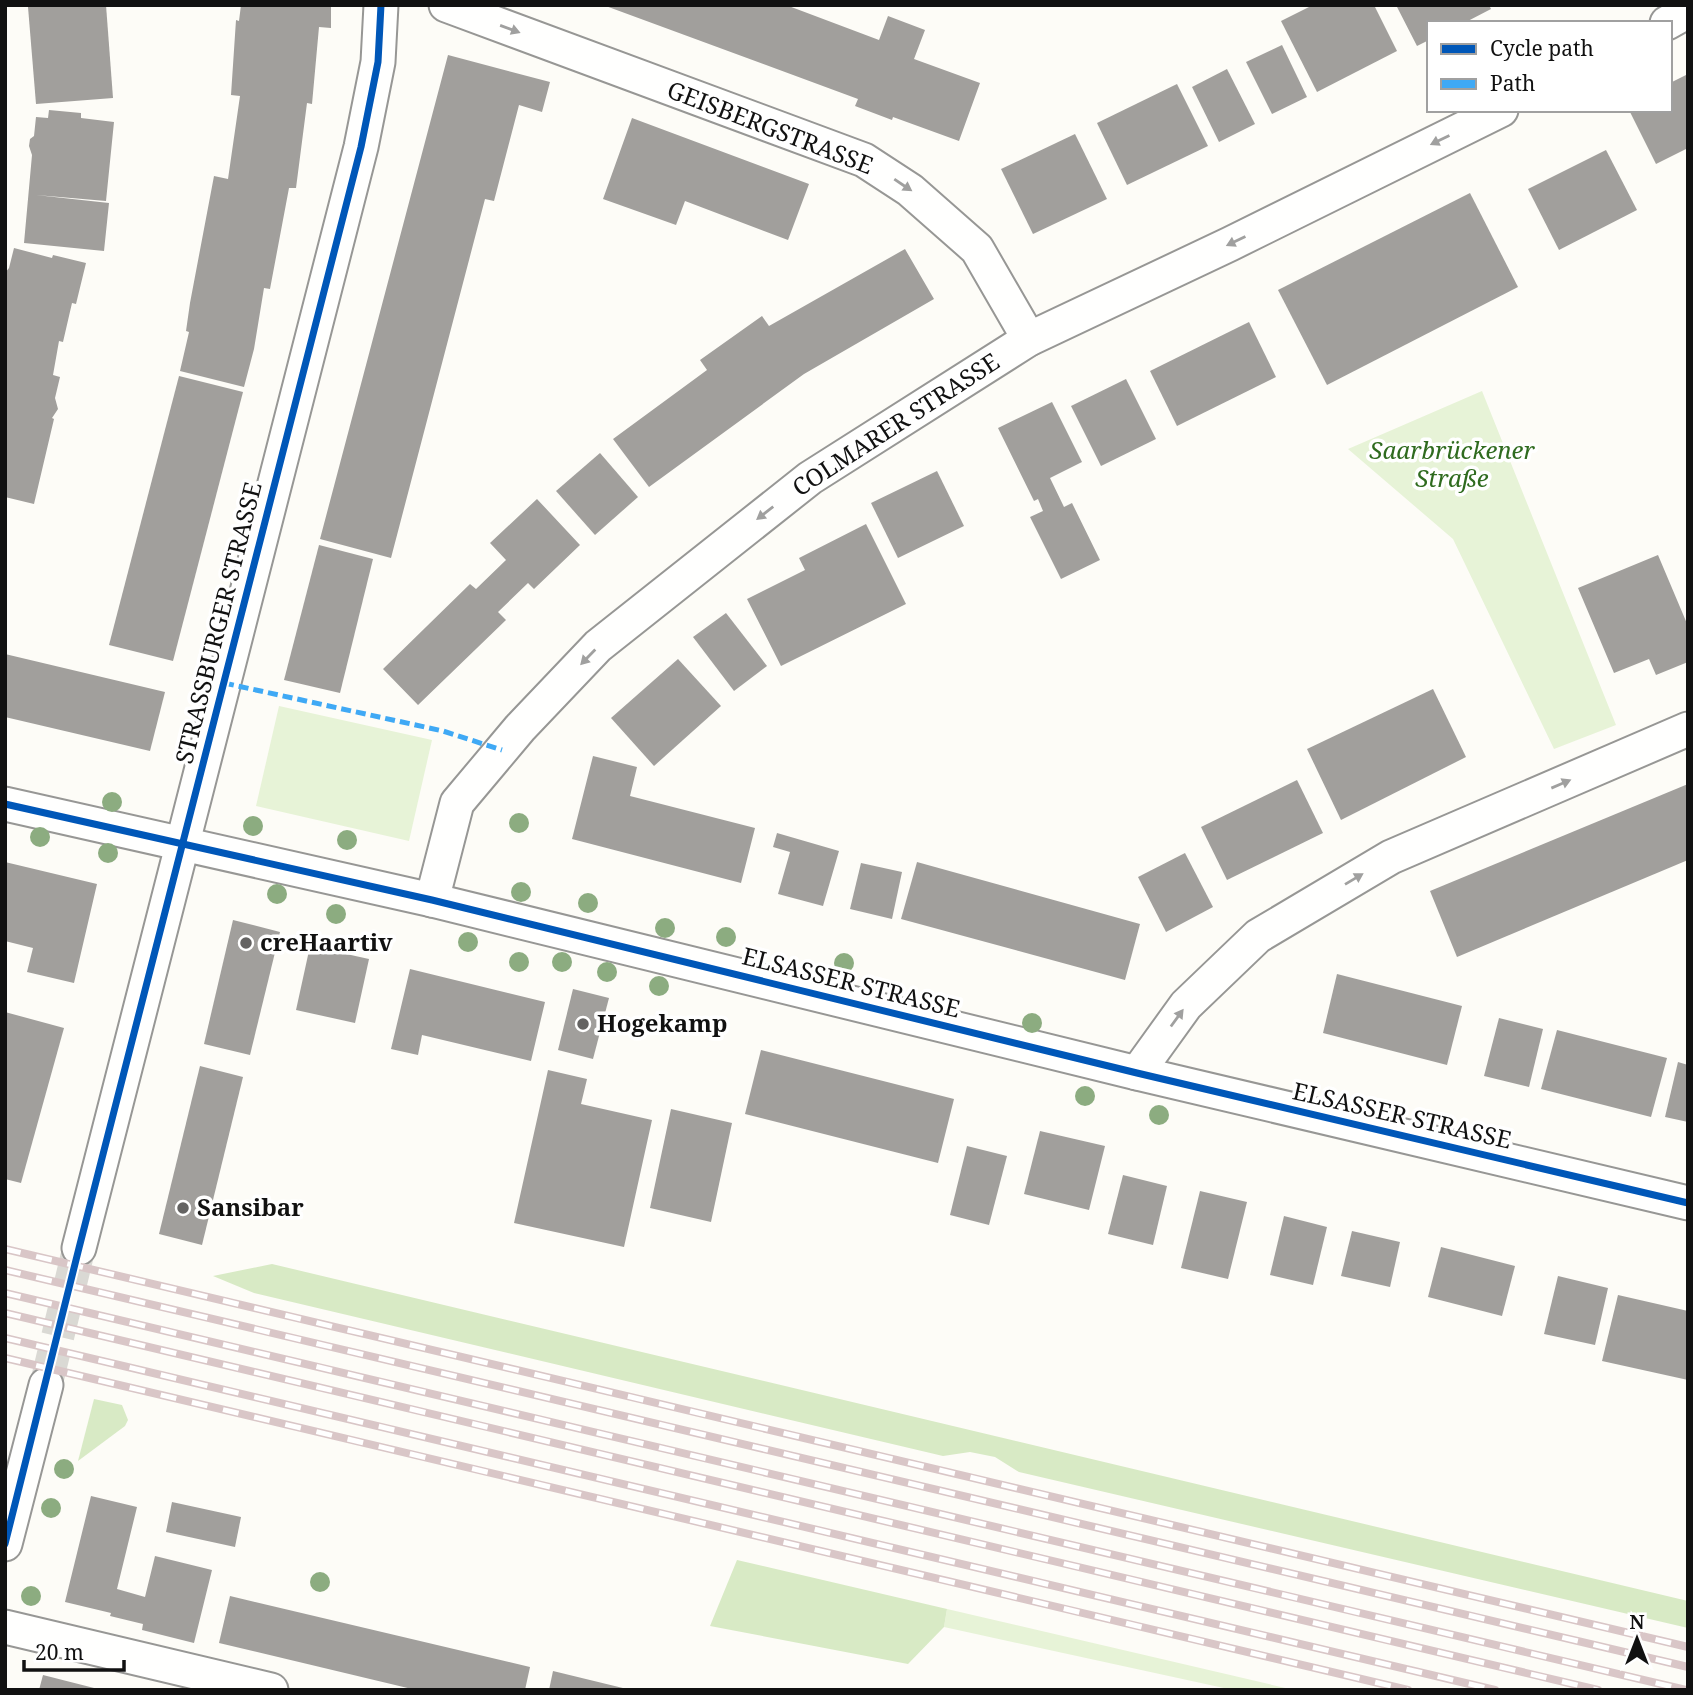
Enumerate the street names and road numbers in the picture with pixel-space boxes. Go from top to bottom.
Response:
street label: GEISBERGSTRASSE [663,72,878,181]
street label: COLMARER STRASSE [785,344,1005,503]
street label: STRASSBURGER STRASSE [167,478,269,767]
street label: ELSASSER STRASSE [739,939,964,1025]
street label: ELSASSER STRASSE [1290,1073,1515,1156]

